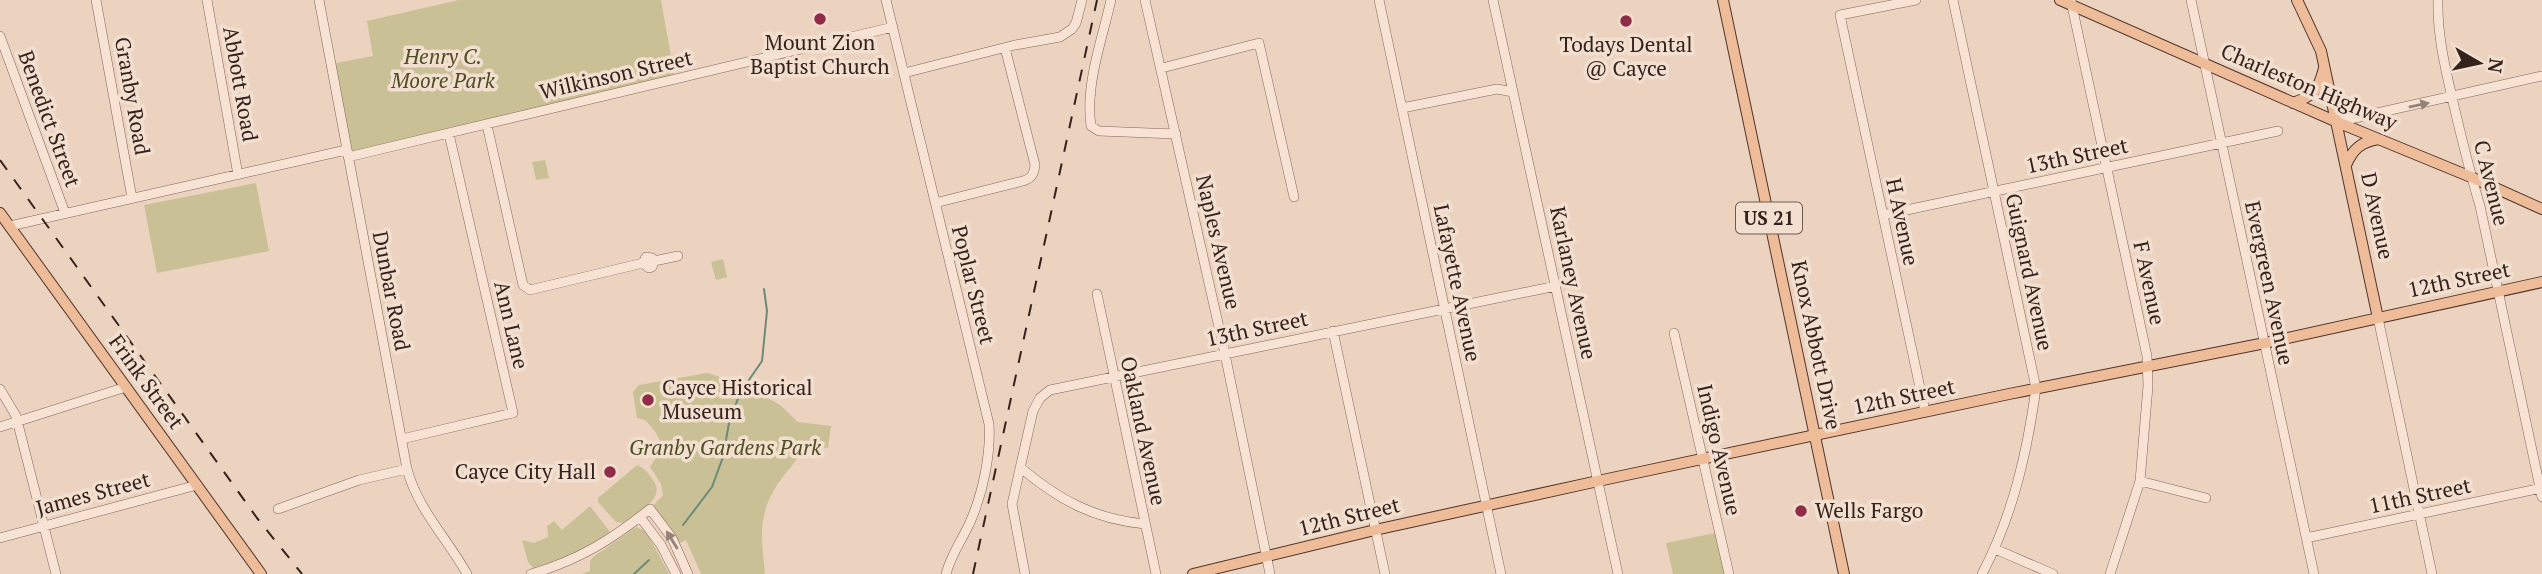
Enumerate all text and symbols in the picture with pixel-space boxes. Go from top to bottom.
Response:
marker: Mount Zion Baptist Church [812,11,828,27]
marker: Todays Dental @ Cayce [1618,13,1634,29]
street label: Abbott Road [217,24,265,144]
place label: Mount Zion Baptist Church [750,28,890,80]
north arrow [2444,28,2514,98]
place label: Todays Dental @ Cayce [1560,30,1692,82]
street label: Granby Road [109,35,157,157]
street label: Charleston Highway [2217,36,2402,136]
park label: Henry C. Moore Park [390,42,496,94]
street label: Wilkinson Street [537,43,695,105]
street label: Benedict Street [12,47,88,191]
text: N [2483,57,2510,75]
one-way arrow [2408,99,2430,110]
street label: 13th Street [2023,131,2131,179]
street label: C Avenue [2468,137,2516,228]
street label: D Avenue [2355,170,2401,262]
street label: Naples Avenue [1190,172,1248,312]
street label: H Avenue [1880,175,1926,268]
street label: Guignard Avenue [2000,191,2060,353]
street label: Evergreen Avenue [2239,198,2301,368]
street label: Lafayette Avenue [1428,201,1488,364]
road number: US 21 [1736,202,1802,233]
street label: Karlaney Avenue [1544,204,1604,362]
street label: Poplar Street [946,222,1002,347]
street label: Dunbar Road [367,229,417,353]
street label: F Avenue [2127,238,2172,327]
street label: 12th Street [2405,255,2513,303]
street label: Knox Abbott Drive [1785,258,1849,432]
street label: Ann Lane [488,278,536,372]
street label: 13th Street [1203,304,1311,352]
street label: Frink Street [103,329,191,434]
street label: Oakland Avenue [1115,354,1173,508]
street label: 12th Street [1850,372,1958,420]
place label: Cayce Historical Museum [662,373,813,425]
street label: Indigo Avenue [1691,381,1749,518]
marker: Cayce Historical Museum [640,392,656,408]
park label: Granby Gardens Park [629,433,822,461]
place label: Cayce City Hall [455,457,596,485]
street label: James Street [33,464,153,522]
marker: Cayce City Hall [602,464,618,480]
street label: 11th Street [2366,471,2474,519]
street label: 12th Street [1295,490,1403,542]
place label: Wells Fargo [1815,496,1923,524]
marker: Wells Fargo [1793,503,1809,519]
one-way arrow [665,530,678,550]

